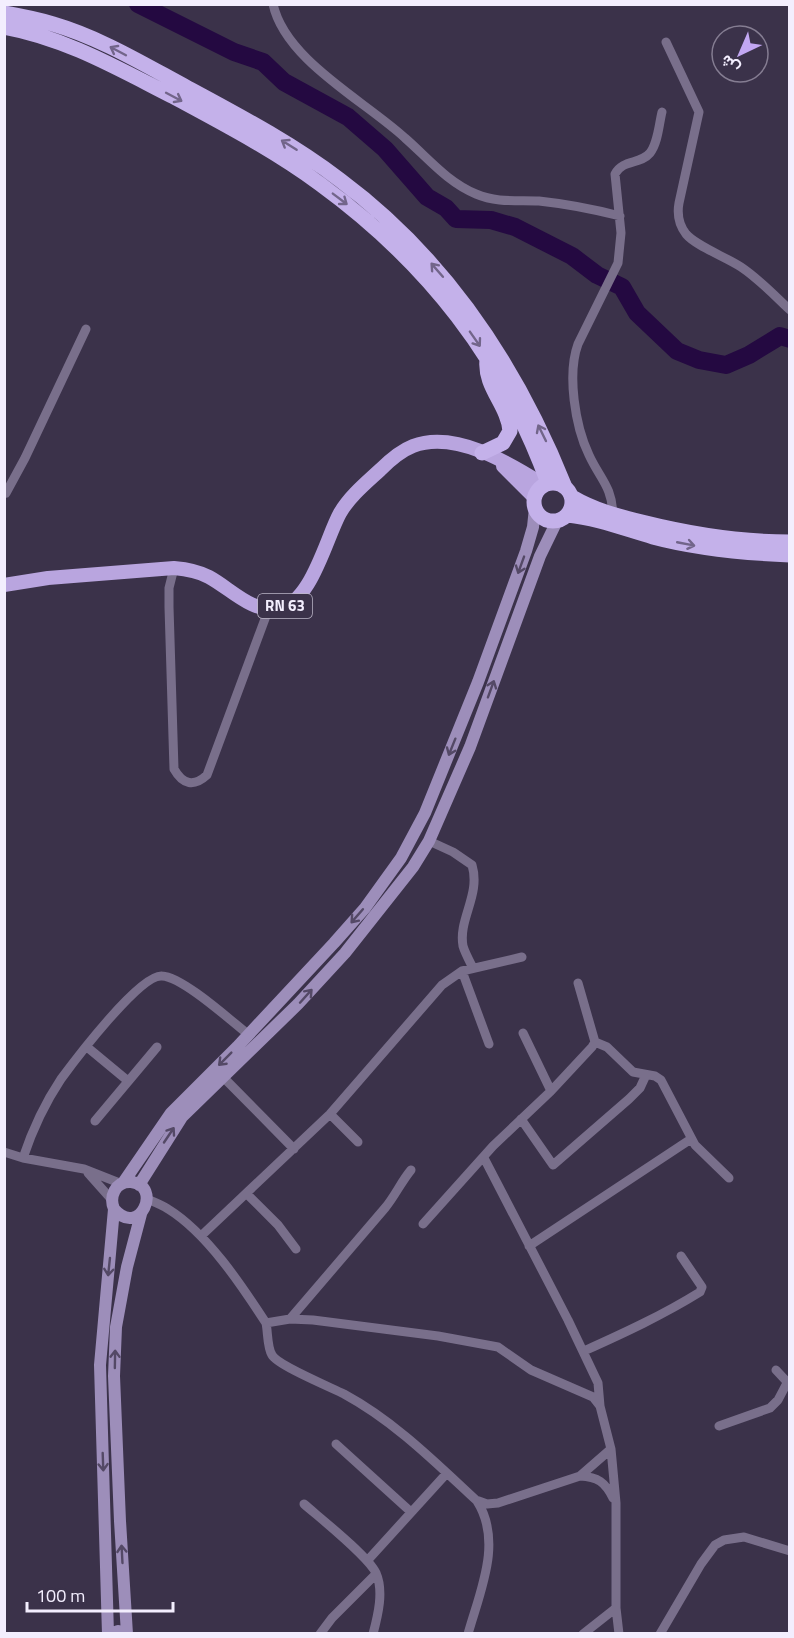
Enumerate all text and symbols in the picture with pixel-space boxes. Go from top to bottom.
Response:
north arrow [710,24,770,84]
one-way arrow [109,45,127,56]
text: ش [714,49,745,80]
one-way arrow [165,91,182,103]
one-way arrow [280,138,297,151]
one-way arrow [331,193,347,206]
one-way arrow [431,262,444,278]
one-way arrow [469,330,481,346]
one-way arrow [536,425,548,443]
one-way arrow [675,539,695,550]
one-way arrow [515,555,526,574]
road number: RN 63 [258,594,312,618]
one-way arrow [487,680,498,699]
one-way arrow [446,737,457,756]
one-way arrow [351,908,365,924]
one-way arrow [299,989,313,1004]
one-way arrow [217,1052,232,1067]
one-way arrow [164,1127,176,1144]
one-way arrow [103,1257,114,1277]
one-way arrow [109,1350,121,1370]
one-way arrow [97,1451,109,1471]
one-way arrow [116,1545,127,1565]
scale bar [27,1575,172,1613]
text: 100 m [36,1582,85,1609]

